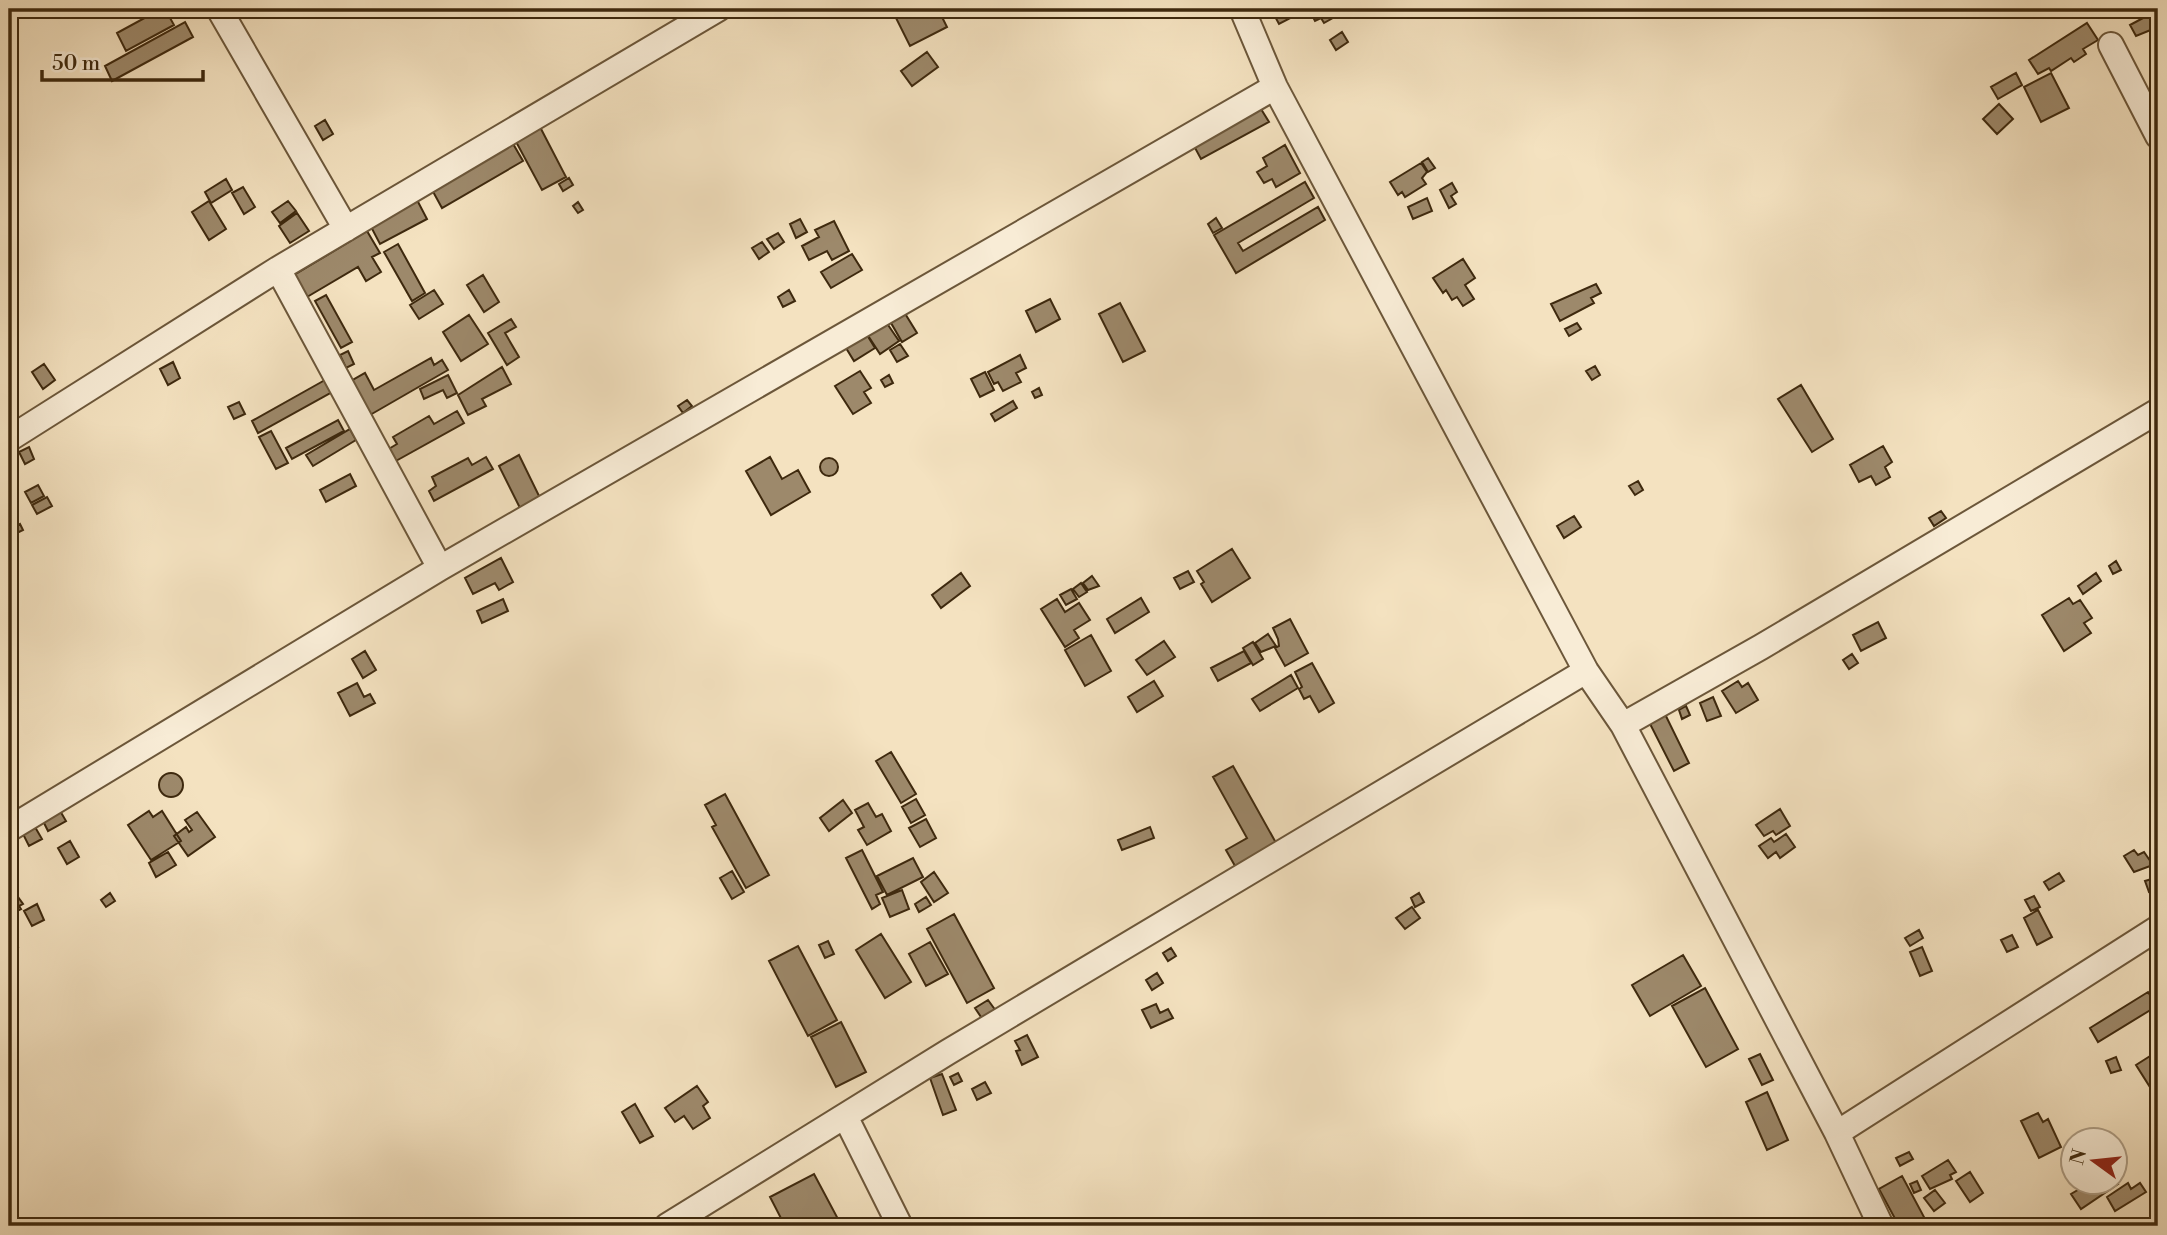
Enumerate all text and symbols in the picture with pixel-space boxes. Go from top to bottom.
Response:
scale bar [42,38,203,82]
text: 50 m [52,51,100,77]
north arrow [2058,1126,2128,1196]
text: N [2065,1146,2092,1167]

